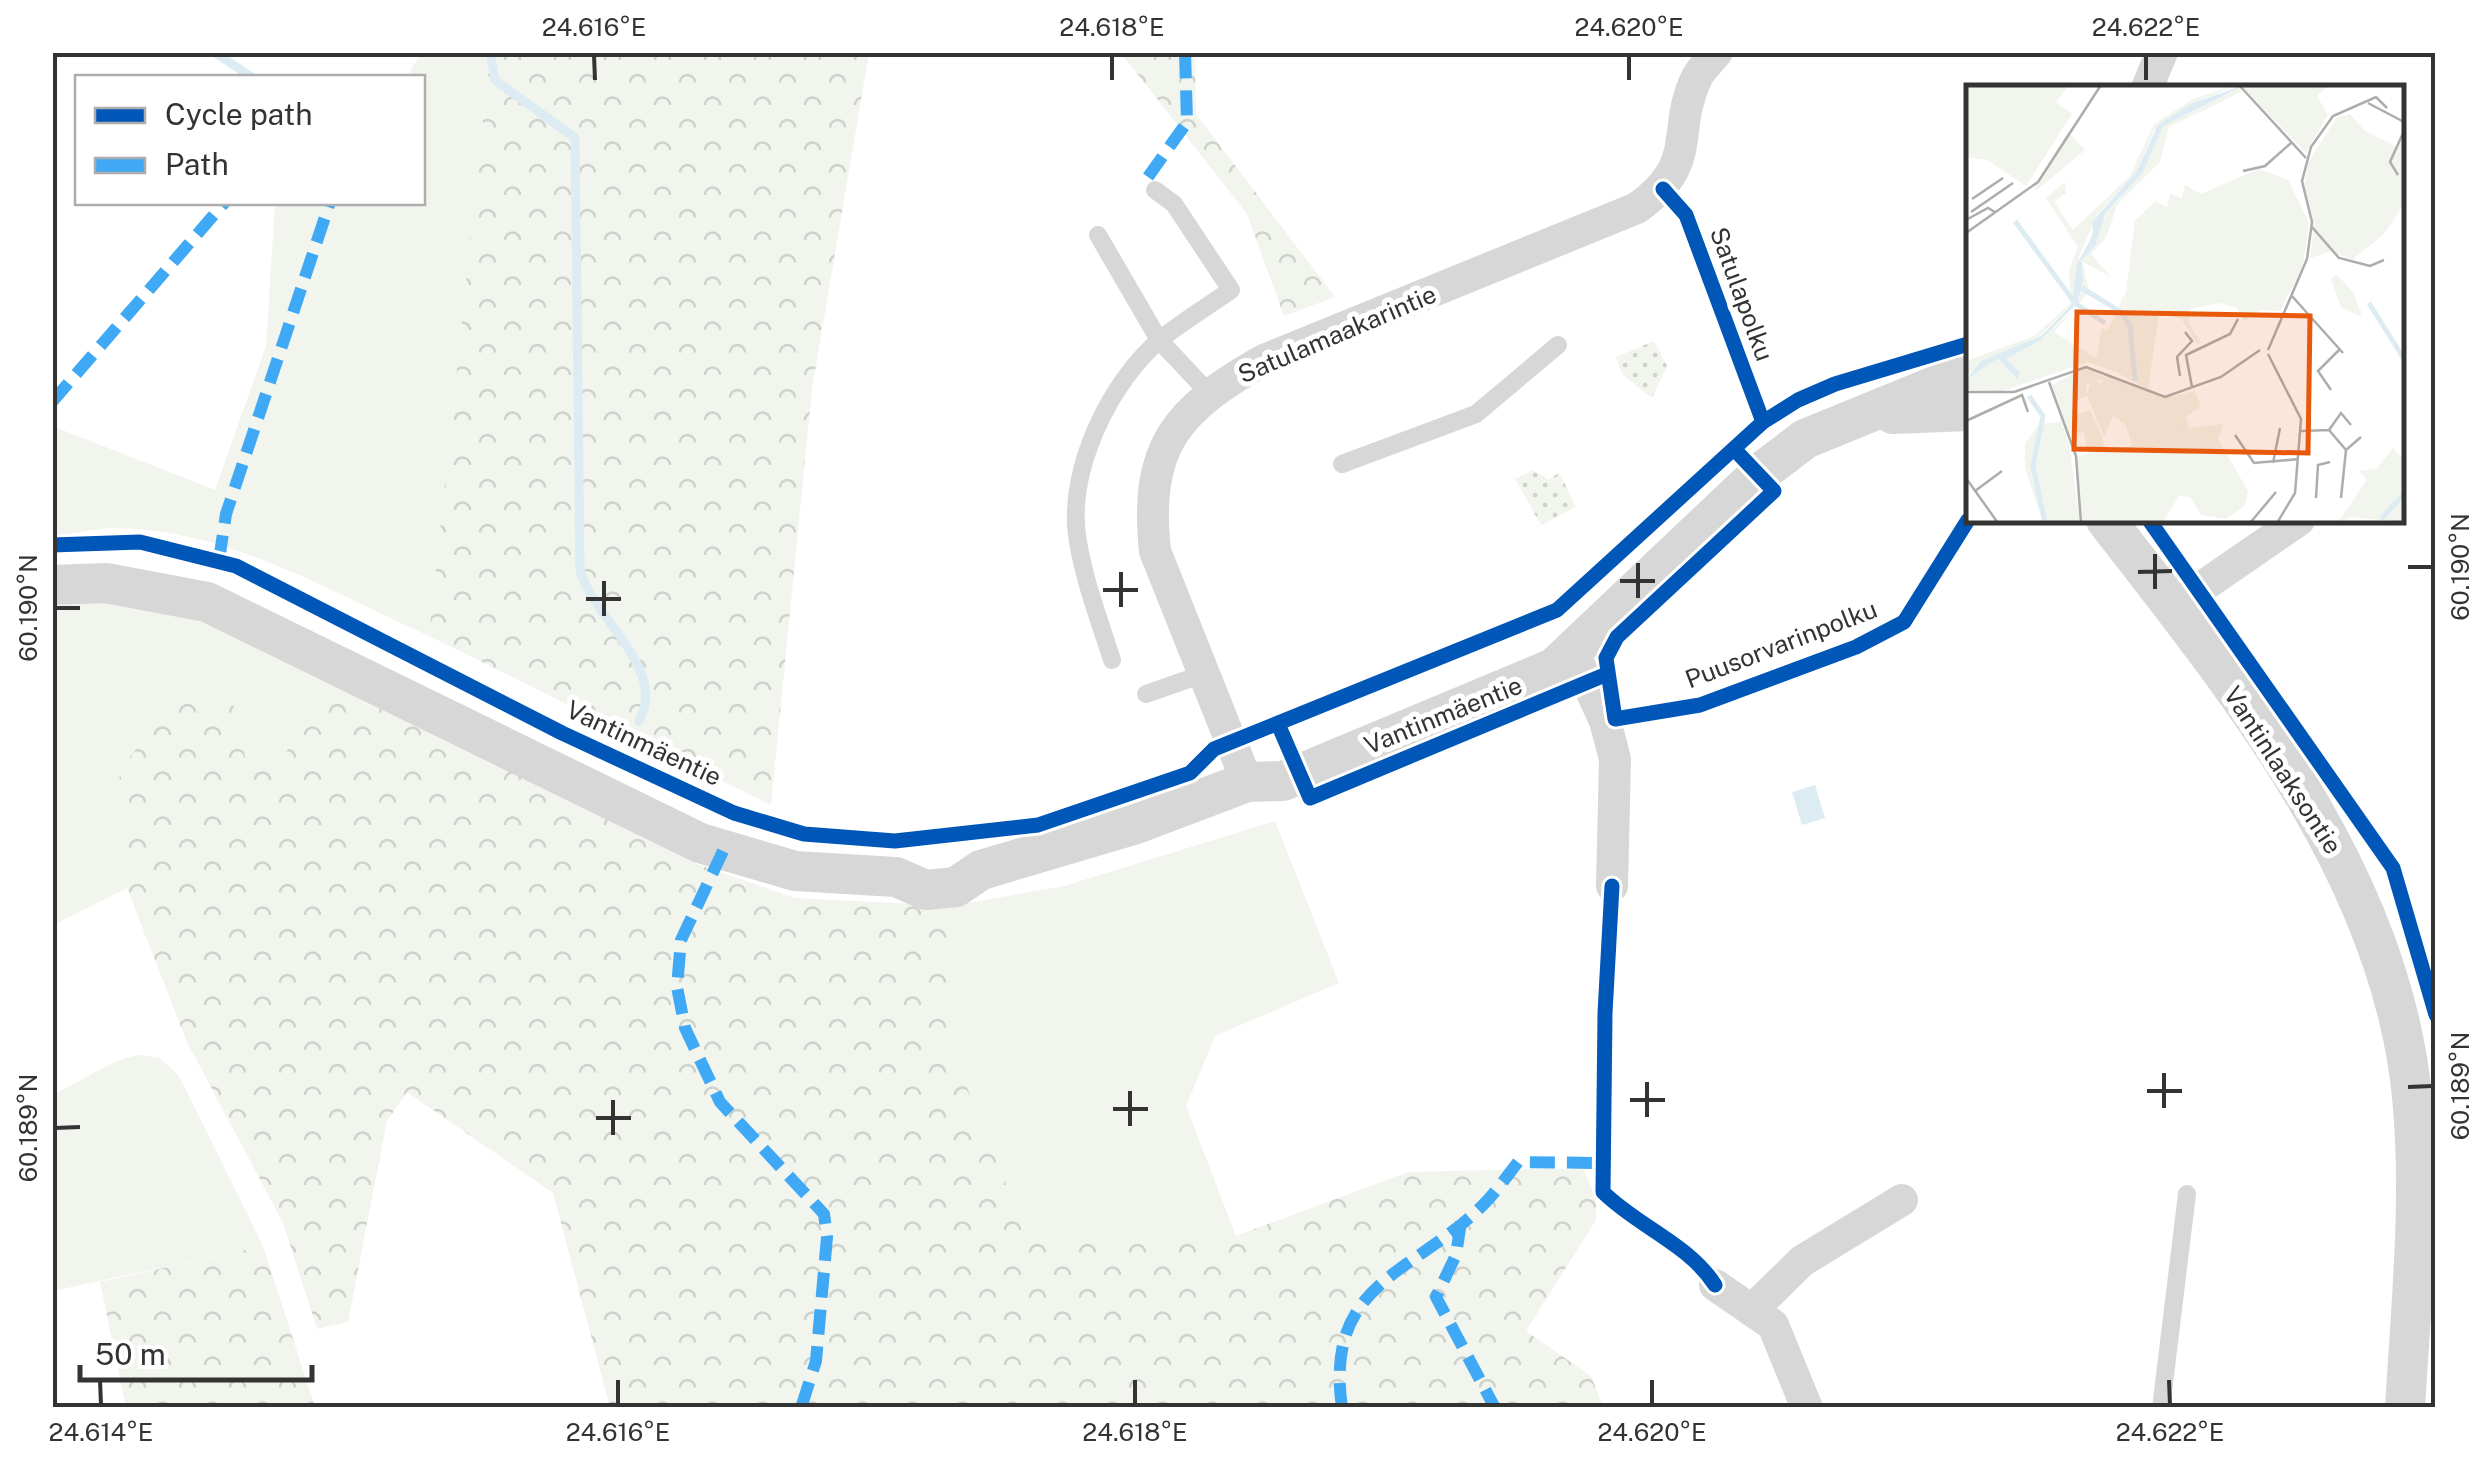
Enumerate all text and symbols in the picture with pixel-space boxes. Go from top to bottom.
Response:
text: 24.616°E [542,12,646,42]
text: 24.618°E [1059,12,1165,42]
text: 24.620°E [1574,12,1684,42]
text: 24.622°E [2092,12,2200,42]
legend [75,75,425,205]
inset map [1966,85,2403,522]
text: Cycle path [165,96,313,132]
text: Path [165,146,229,182]
street label: Satulapolku [1704,223,1780,365]
street label: Satulamaakarintie [1233,279,1441,389]
text: 60.190°N [2445,513,2475,621]
text: 60.190°N [13,554,43,662]
street label: Puusorvarinpolku [1681,594,1881,694]
street label: Vantinmäentie [1360,670,1526,760]
street label: Vantinlaaksontie [2218,681,2348,859]
street label: Vantinmäentie [562,694,726,792]
text: 60.189°N [2445,1032,2475,1140]
text: 60.189°N [13,1074,43,1182]
scale bar [80,1320,312,1382]
text: 50 m [95,1336,166,1372]
text: 24.614°E [49,1417,153,1447]
text: 24.616°E [566,1417,670,1447]
text: 24.618°E [1082,1417,1188,1447]
text: 24.620°E [1597,1417,1707,1447]
text: 24.622°E [2116,1417,2224,1447]

